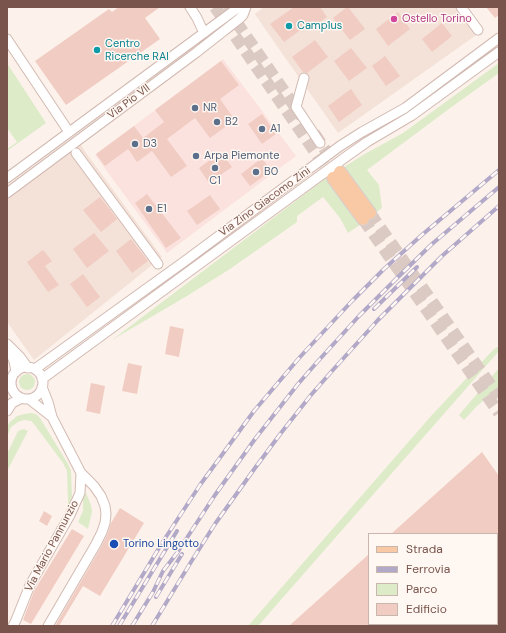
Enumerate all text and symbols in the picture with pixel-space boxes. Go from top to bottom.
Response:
place label: Ostello Torino [402,12,472,26]
marker: Ostello Torino [389,14,399,24]
place label: Camp1us [297,19,342,33]
marker: Camp1us [284,21,294,31]
place label: Centro Ricerche RAI [105,37,169,63]
marker: Centro Ricerche RAI [92,45,102,55]
street label: Via Pio VII [105,82,153,122]
place label: NR [203,101,217,115]
marker: NR [190,103,200,113]
place label: B2 [225,115,238,129]
marker: B2 [212,117,222,127]
place label: A1 [270,122,280,136]
marker: A1 [257,124,267,134]
place label: D3 [143,137,157,151]
marker: D3 [130,139,140,149]
place label: Arpa Piemonte [204,149,279,163]
marker: Arpa Piemonte [191,151,201,161]
marker: C1 [210,163,220,173]
street label: Via Zino Giacomo Zini [217,164,313,240]
place label: B0 [264,165,278,179]
marker: B0 [251,167,261,177]
place label: C1 [209,174,221,188]
place label: E1 [157,202,167,216]
marker: E1 [144,204,154,214]
street label: Via Mario Pannunzio [22,498,82,594]
legend [368,533,498,625]
place label: Torino Lingotto [123,537,199,551]
marker: Torino Lingotto [108,538,120,550]
text: Strada [406,541,443,557]
text: Ferrovia [406,561,450,577]
text: Parco [406,581,437,597]
text: Edificio [406,601,447,617]

